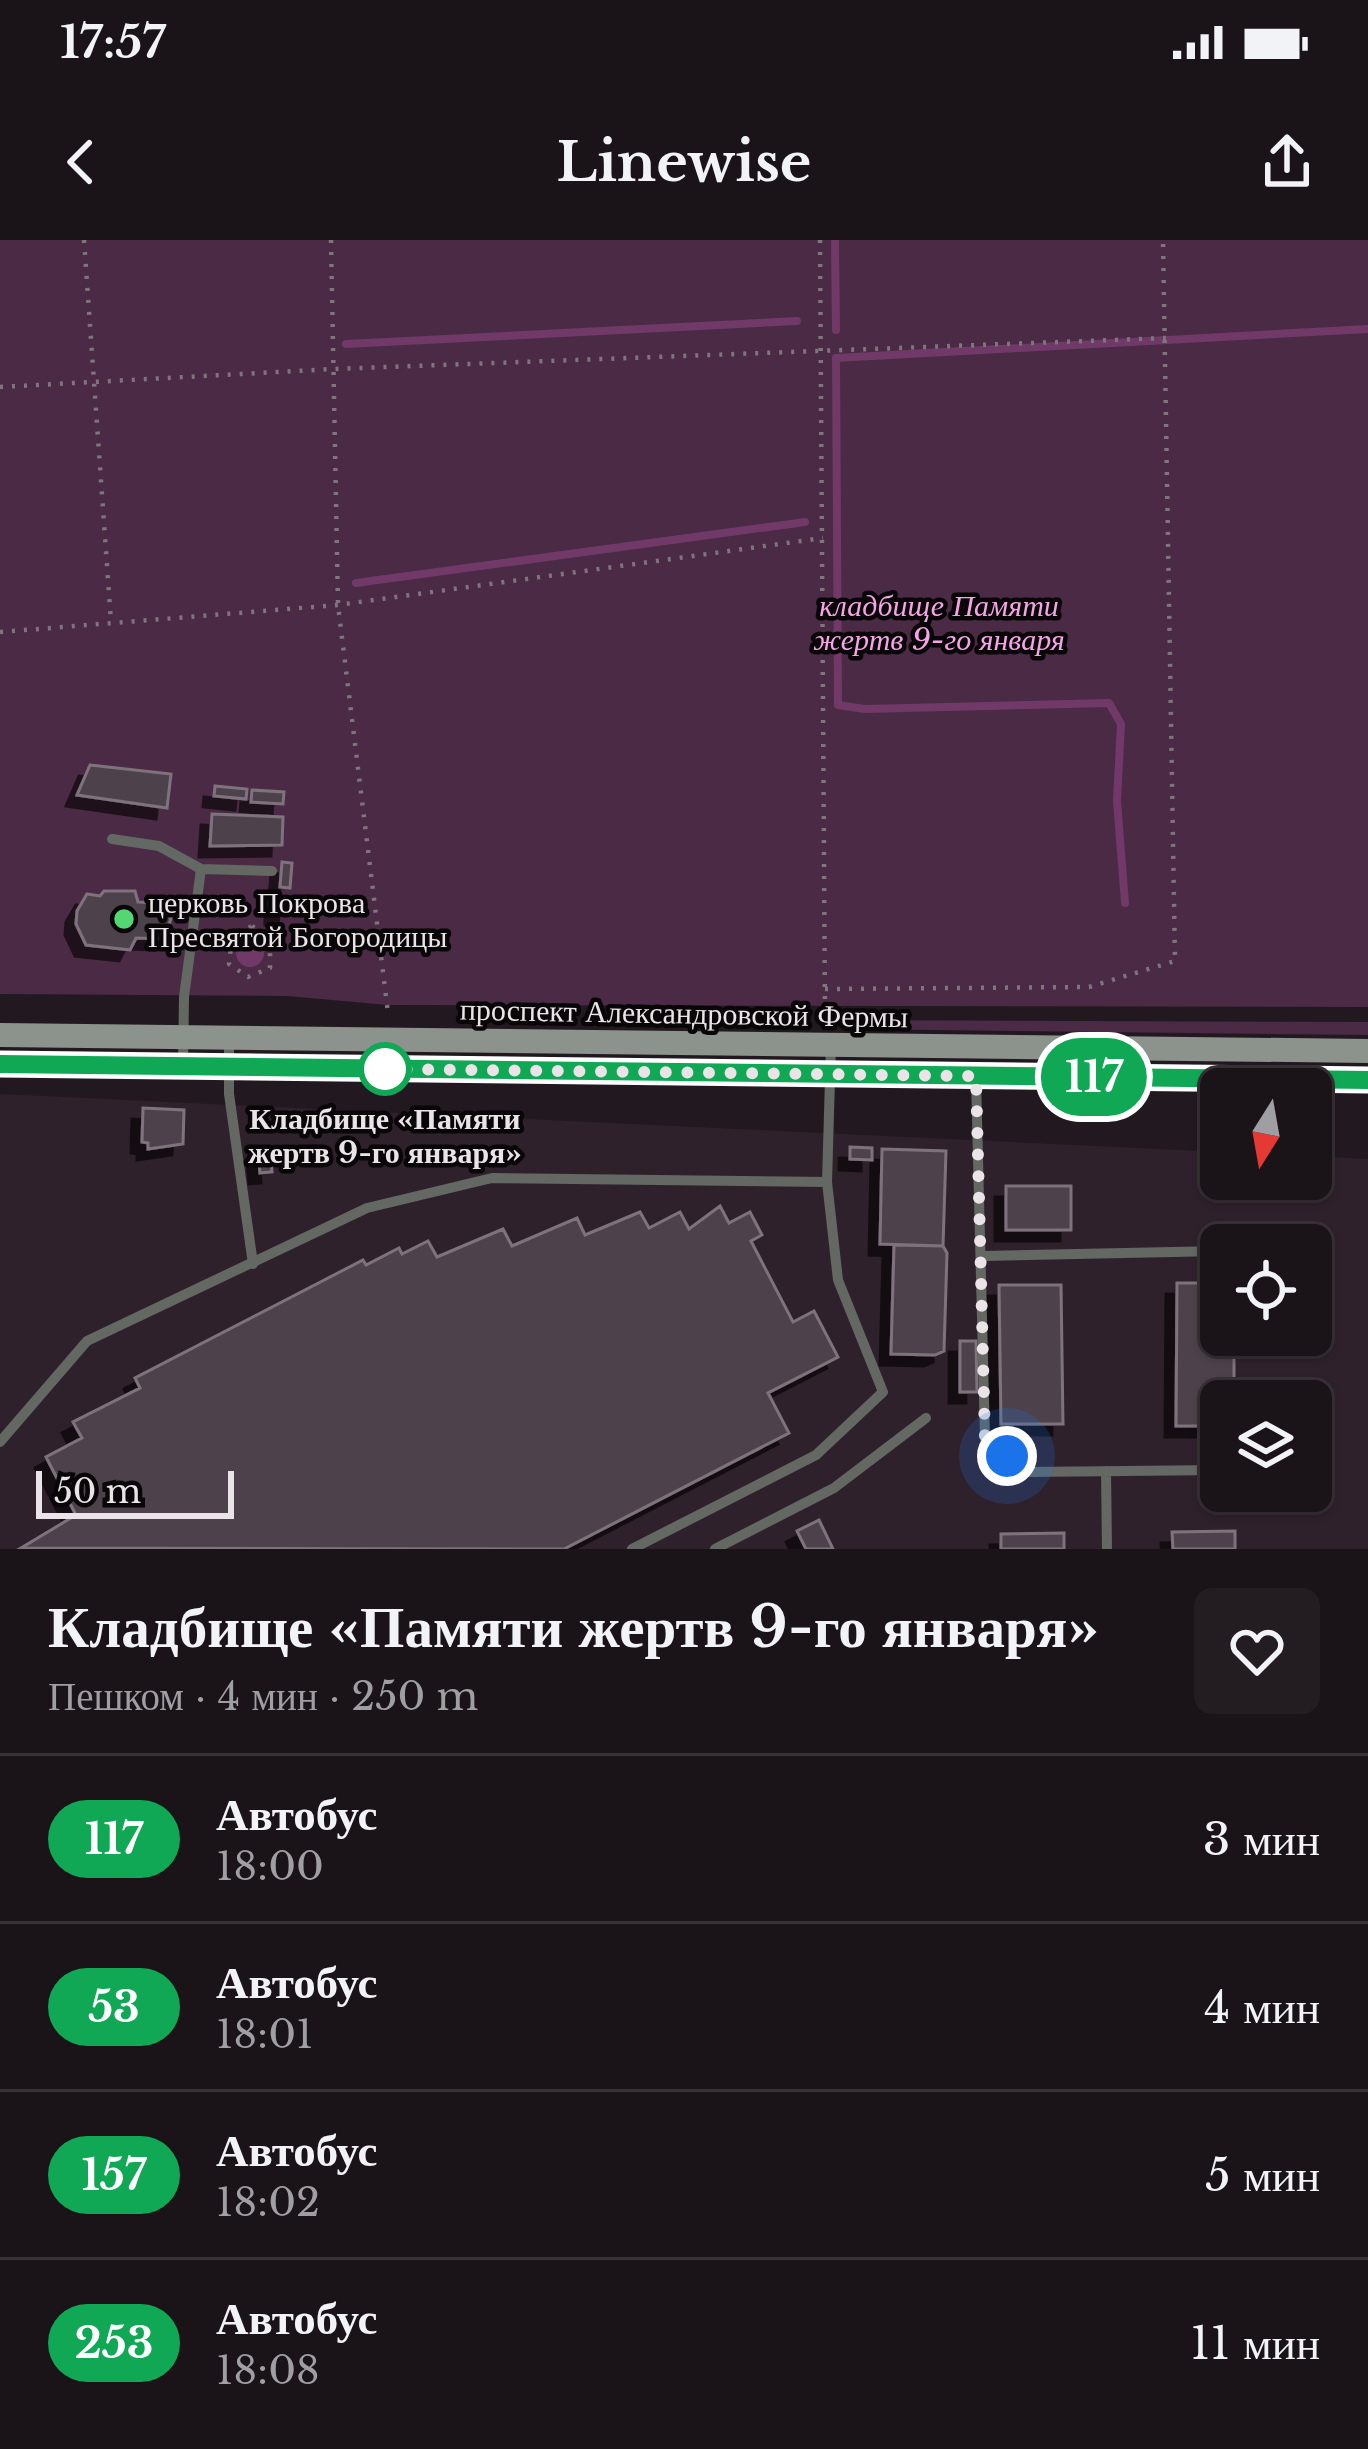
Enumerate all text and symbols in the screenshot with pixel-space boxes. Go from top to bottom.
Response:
text: 17:57 [60,14,166,70]
icon: back [48,129,114,195]
text: Linewise [557,129,811,196]
icon: share [1254,129,1320,195]
park label: кладбище Памяти жертв 9-го января [813,587,1065,658]
place label: церковь Покрова Пресвятой Богородицы [148,884,447,955]
marker: церковь Покрова Пресвятой Богородицы [111,906,137,932]
street label: проспект Александровской Фермы [460,991,908,1035]
line badge: 117 [1025,1038,1163,1116]
marker: Кладбище «Памяти жертв 9-го января» [360,1044,410,1094]
text: 117 [1065,1051,1123,1103]
north arrow [1200,1068,1332,1200]
map controls [1200,1068,1332,1512]
place label: Кладбище «Памяти жертв 9-го января» [248,1100,522,1171]
button: locate [1200,1224,1332,1356]
button: layers [1200,1380,1332,1512]
your location [977,1426,1037,1486]
scale bar [36,1465,234,1518]
text: 50 m [54,1471,141,1512]
button: heart [1194,1588,1320,1714]
text: Кладбище «Памяти жертв 9-го января» [48,1592,1099,1662]
text: Пешком · 4 мин · 250 m [48,1672,478,1721]
text: Автобус [216,1786,378,1842]
text: 3 мин [1203,1811,1320,1867]
text: 117 [85,1813,143,1865]
text: 18:00 [216,1842,324,1891]
text: Автобус [216,1954,378,2010]
text: 4 мин [1204,1979,1320,2035]
text: 53 [88,1981,140,2033]
text: 18:01 [216,2010,313,2059]
text: Автобус [216,2122,378,2178]
text: 5 мин [1205,2147,1320,2203]
text: 157 [82,2149,146,2201]
text: 18:02 [216,2178,320,2227]
text: Автобус [216,2290,378,2346]
text: 11 мин [1190,2315,1320,2371]
text: 253 [74,2317,154,2369]
text: 18:08 [216,2346,320,2395]

